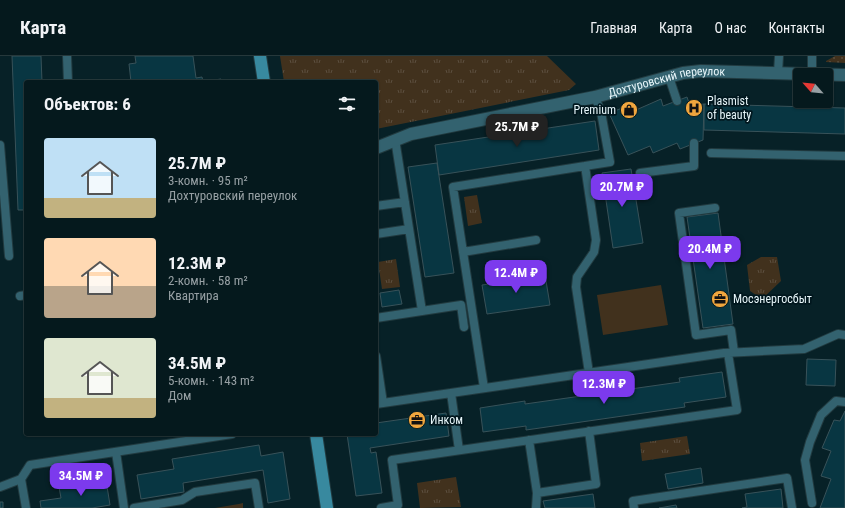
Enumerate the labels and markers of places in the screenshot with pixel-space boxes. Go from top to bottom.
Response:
place label: Plasmist of beauty [707,94,751,122]
hospital icon: Plasmist of beauty [684,98,704,118]
shop icon: Premium [619,100,639,120]
place label: Premium [574,103,616,117]
pin: 25.7M ₽ [480,114,554,148]
pin: 20.7M ₽ [585,174,659,208]
pin: 20.4M ₽ [673,236,747,270]
pin: 12.4M ₽ [479,260,553,294]
office icon: Мосэнергосбыт [710,289,730,309]
place label: Мосэнергосбыт [733,292,812,306]
pin: 12.3M ₽ [567,371,641,405]
office icon: Инком [407,410,427,430]
place label: Инком [430,413,463,427]
pin: 34.5M ₽ [44,463,118,497]

